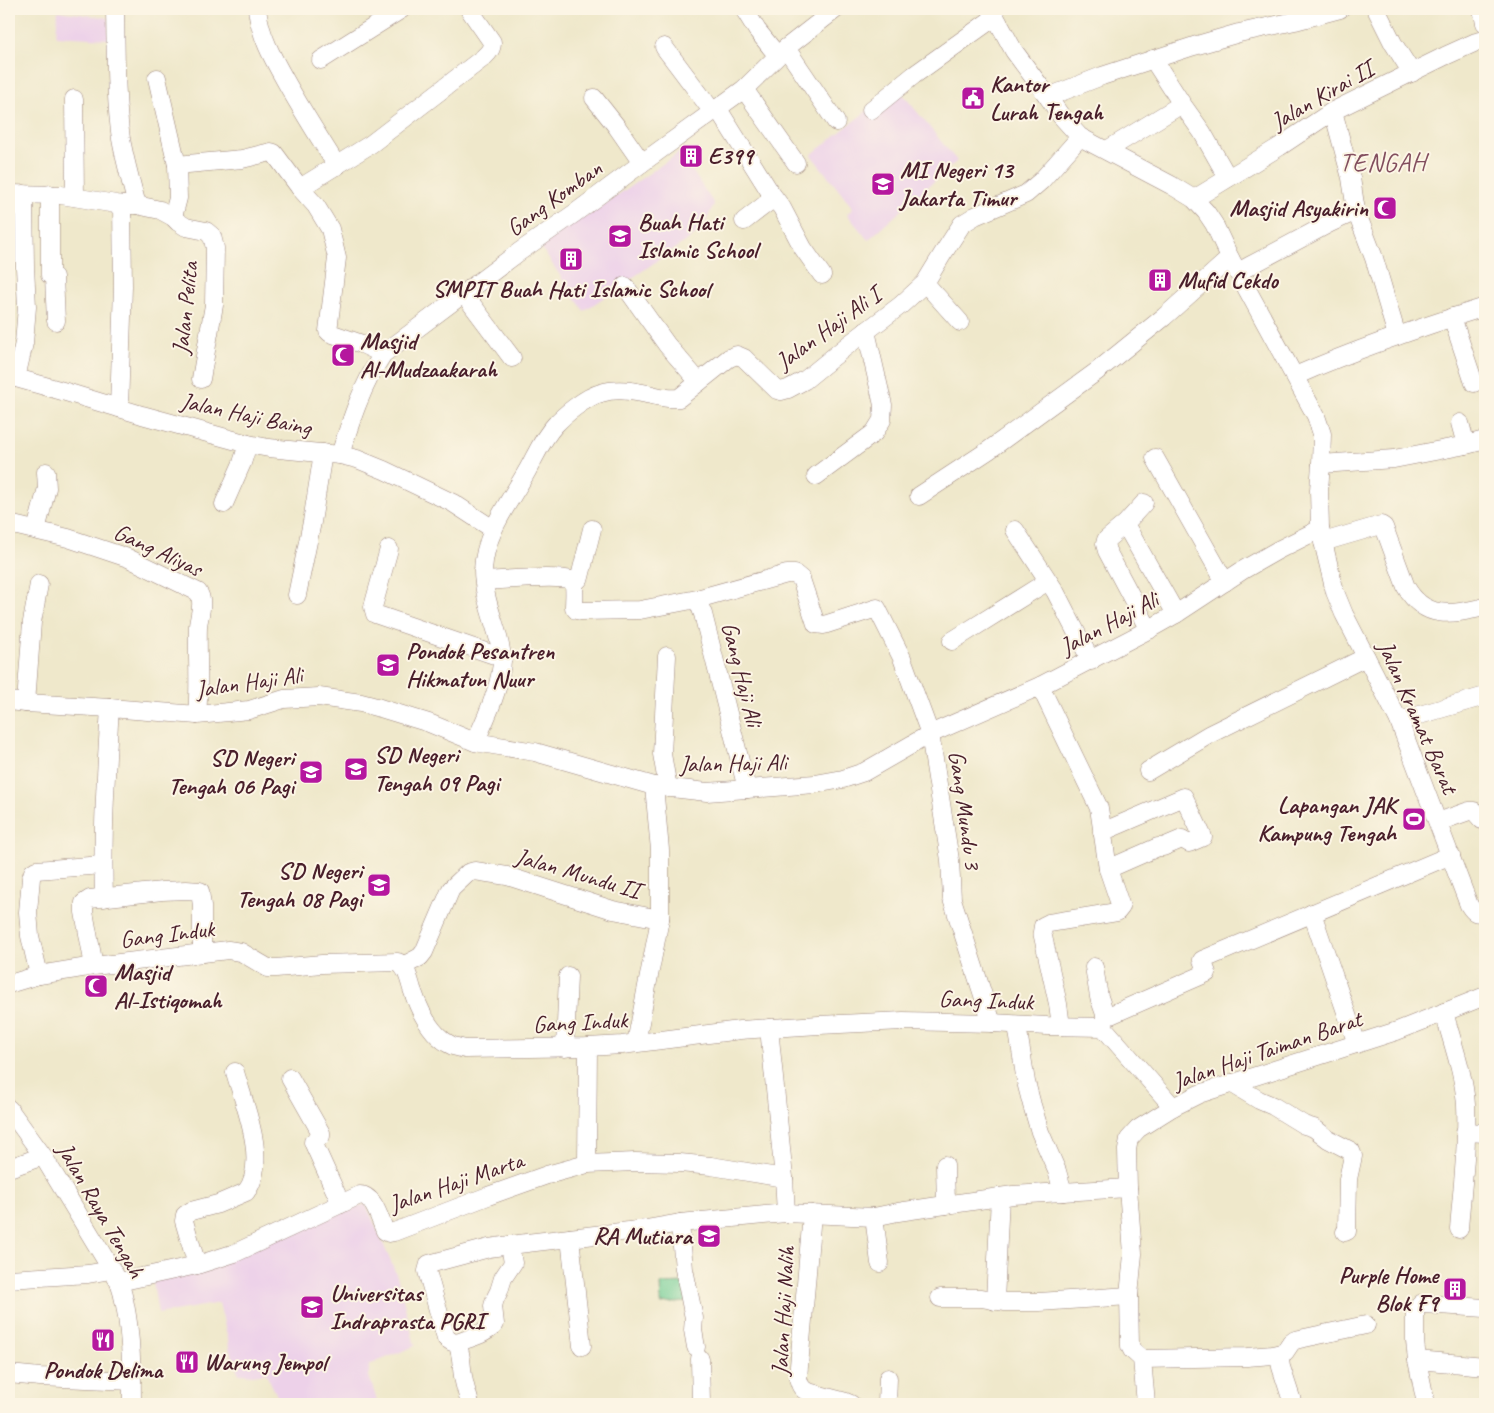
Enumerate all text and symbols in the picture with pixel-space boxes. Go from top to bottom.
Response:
street label: Jalan Kirai II [1265,51,1383,137]
place label: Kantor Lurah Tengah [990,69,1104,127]
public building icon: Kantor Lurah Tengah [960,85,986,111]
place label: E399 [708,141,755,171]
building icon: E399 [678,143,704,169]
district label: TENGAH [1340,146,1430,179]
street label: Gang Komban [500,153,608,243]
place label: MI Negeri 13 Jakarta Timur [898,155,1019,213]
school or university icon: MI Negeri 13 Jakarta Timur [870,171,896,197]
place label: Masjid Asyakirin [1229,193,1369,223]
mosque icon: Masjid Asyakirin [1372,195,1398,221]
place label: Buah Hati Islamic School [638,207,762,265]
school or university icon: Buah Hati Islamic School [607,223,633,249]
building icon: SMPIT Buah Hati Islamic School [558,246,584,272]
street label: Jalan Pelita [165,259,205,357]
place label: Mufid Cekdo [1178,265,1280,295]
building icon: Mufid Cekdo [1147,267,1173,293]
place label: SMPIT Buah Hati Islamic School [432,274,714,304]
street label: Jalan Haji Ali I [769,277,891,377]
place label: Masjid Al-Mudzaakarah [360,326,498,384]
mosque icon: Masjid Al-Mudzaakarah [330,342,356,368]
street label: Jalan Haji Baing [177,385,316,443]
street label: Gang Aliyas [109,517,209,584]
street label: Jalan Haji Ali [1054,583,1166,662]
street label: Gang Haji Ali [715,619,770,732]
street label: Jalan Kramat Barat [1371,635,1466,800]
place label: Pondok Pesantren Hikmatun Nuur [406,636,555,694]
school or university icon: Pondok Pesantren Hikmatun Nuur [375,652,401,678]
street label: Jalan Haji Ali [193,659,307,704]
place label: SD Negeri Tengah 09 Pagi [374,740,502,798]
place label: SD Negeri Tengah 06 Pagi [168,743,297,801]
street label: Jalan Haji Ali [678,747,789,779]
street label: Gang Mundu 3 [942,749,988,873]
school or university icon: SD Negeri Tengah 09 Pagi [343,756,369,782]
school or university icon: SD Negeri Tengah 06 Pagi [298,759,324,785]
place label: Lapangan JAK Kampung Tengah [1258,790,1400,848]
sports icon: Lapangan JAK Kampung Tengah [1401,806,1427,832]
street label: Jalan Mundu II [511,841,649,907]
place label: SD Negeri Tengah 08 Pagi [237,856,365,914]
school or university icon: SD Negeri Tengah 08 Pagi [366,872,392,898]
street label: Gang Induk [118,913,218,955]
place label: Masjid Al-Istiqomah [114,957,222,1015]
mosque icon: Masjid Al-Istiqomah [83,973,109,999]
street label: Gang Induk [938,983,1036,1017]
street label: Jalan Haji Taiman Barat [1167,1003,1368,1097]
street label: Gang Induk [532,1004,630,1039]
street label: Jalan Raya Tengah [50,1136,152,1284]
street label: Jalan Haji Marta [384,1144,529,1219]
place label: RA Mutiara [593,1221,694,1251]
school or university icon: RA Mutiara [696,1223,722,1249]
street label: Jalan Haji Nalih [765,1245,801,1377]
place label: Purple Home Blok F9 [1339,1260,1440,1318]
building icon: Purple Home Blok F9 [1442,1276,1468,1302]
place label: Universitas Indraprasta PGRI [330,1278,489,1336]
school or university icon: Universitas Indraprasta PGRI [299,1294,325,1320]
restaurant icon: Pondok Delima [90,1327,116,1353]
place label: Warung Jempol [204,1347,331,1377]
restaurant icon: Warung Jempol [174,1349,200,1375]
place label: Pondok Delima [44,1355,165,1385]

